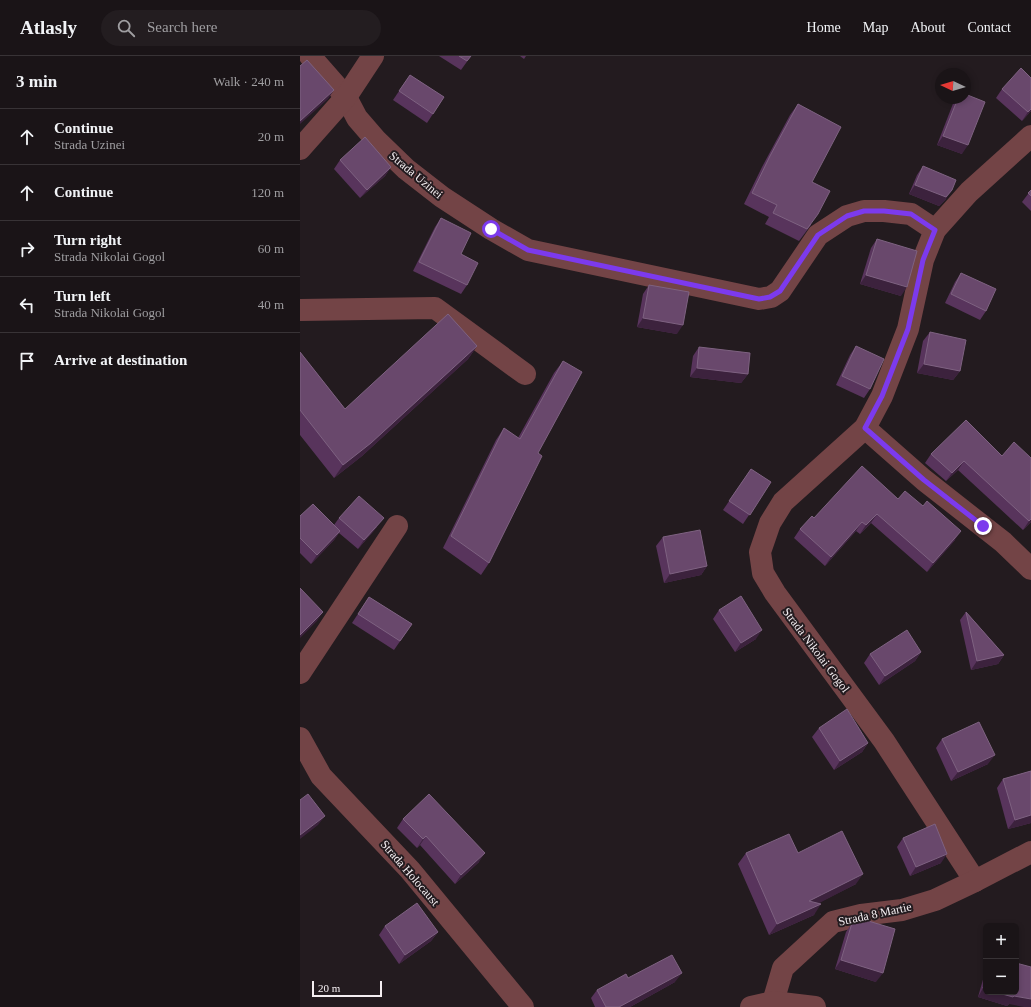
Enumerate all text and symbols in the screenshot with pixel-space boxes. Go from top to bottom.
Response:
search box [101,10,381,46]
text: Atlasly [20,17,77,38]
icon: search [115,17,137,39]
text: Search here [147,19,217,35]
text: Home [807,20,841,35]
text: Map [863,20,888,35]
text: About [910,20,945,35]
text: Contact [967,20,1011,35]
north arrow [935,68,971,104]
text: 3 min [16,72,57,91]
text: Walk · 240 m [213,74,284,89]
text: Continue [54,120,113,136]
icon: ahead [16,126,38,148]
text: 20 m [258,129,284,144]
text: Strada Uzinei [54,137,125,152]
street label: Strada Uzinei [386,149,446,202]
icon: ahead [16,182,38,204]
text: Continue [54,184,113,200]
text: 120 m [251,185,284,200]
route start [482,220,500,238]
text: Turn right [54,232,121,248]
icon: right [16,238,38,260]
text: 60 m [258,241,284,256]
text: Strada Nikolai Gogol [54,249,165,264]
text: Turn left [54,288,111,304]
icon: left [16,294,38,316]
text: 40 m [258,297,284,312]
text: Strada Nikolai Gogol [54,305,165,320]
icon: arrive [16,350,38,372]
text: Arrive at destination [54,352,187,368]
route end [974,517,992,535]
street label: Strada Nikolai Gogol [780,605,853,696]
street label: Strada Holocaust [378,837,443,909]
street label: Strada 8 Martie [837,899,913,929]
map controls [983,923,1019,995]
button: + [983,923,1019,959]
button: − [983,959,1019,995]
scale bar [312,979,382,998]
text: 20 m [318,982,340,994]

